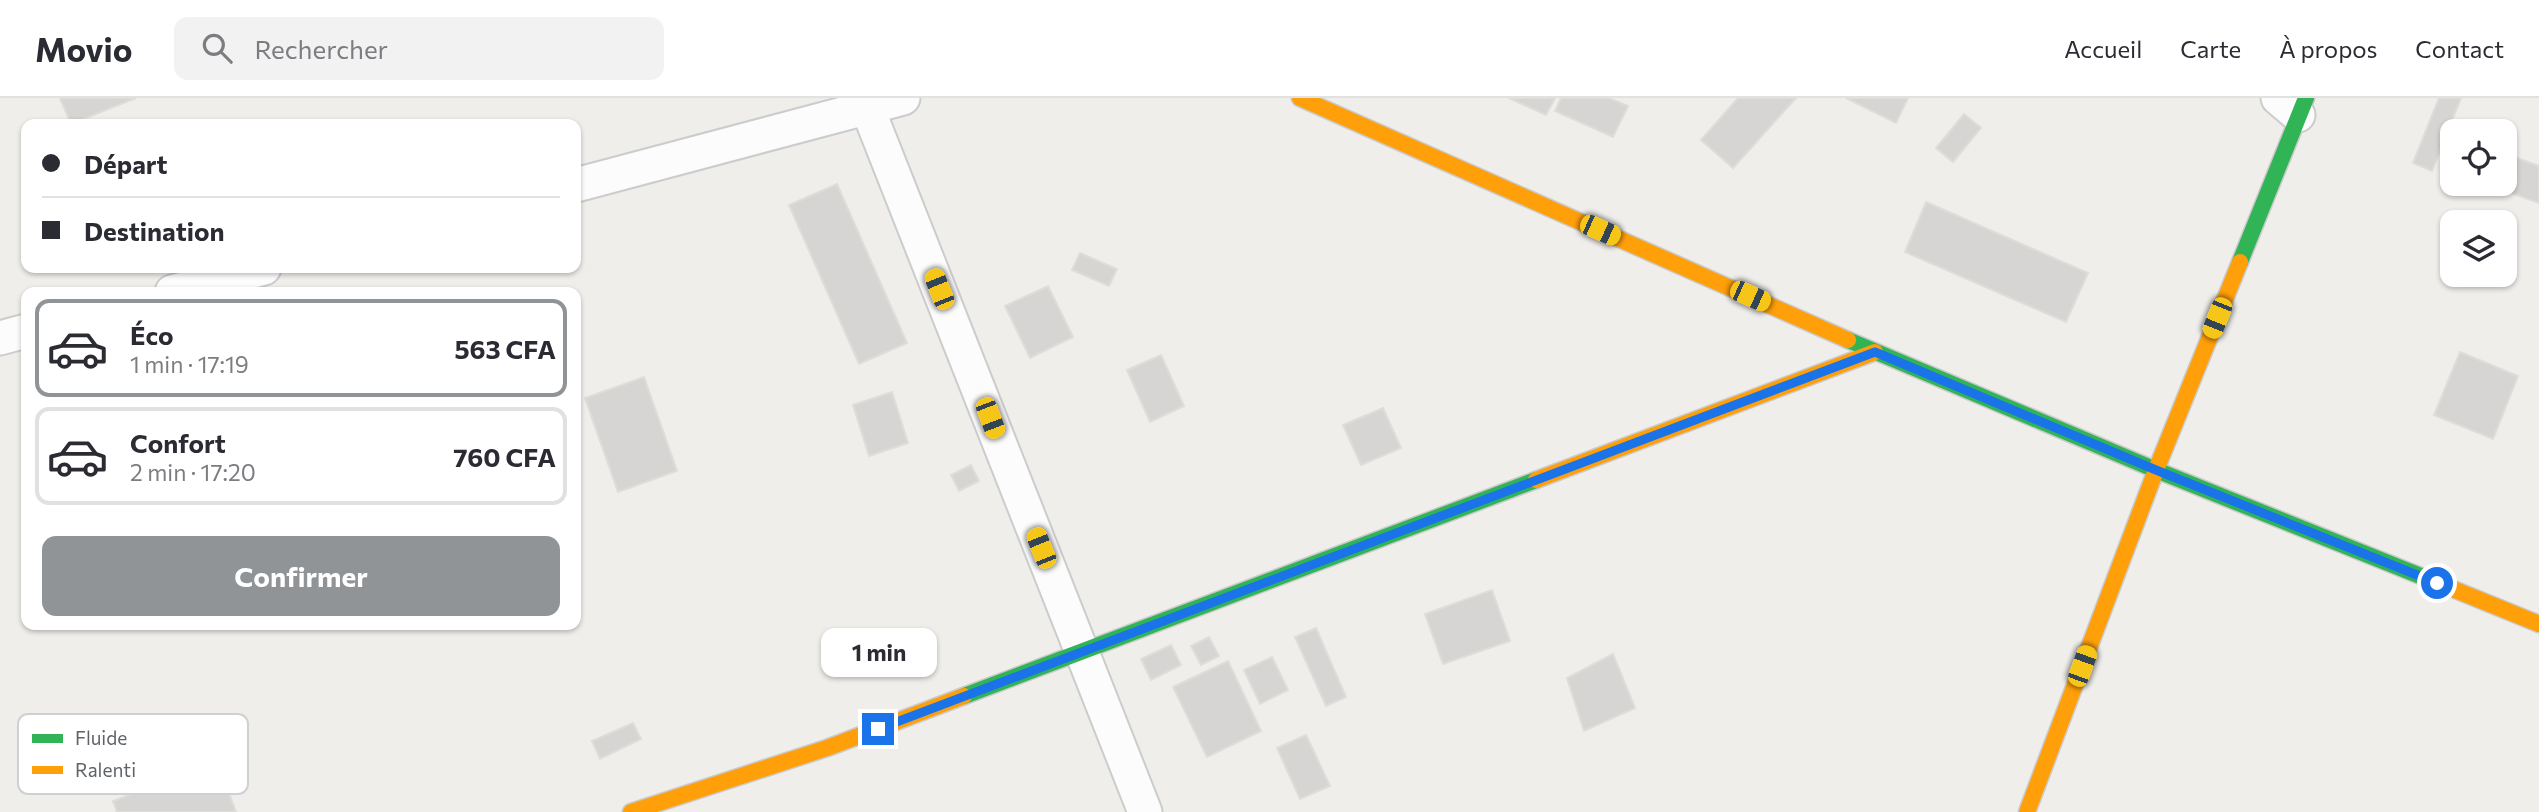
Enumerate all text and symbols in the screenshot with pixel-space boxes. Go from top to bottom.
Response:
search box [174,17,664,80]
text: Movio [35,28,132,69]
icon: search [198,29,236,67]
text: Rechercher [254,33,388,64]
text: Accueil [2064,34,2142,63]
text: Carte [2180,34,2241,63]
text: À propos [2279,34,2377,63]
text: Contact [2415,34,2504,63]
map controls [2440,119,2517,287]
button: locate [2440,119,2517,196]
text: Départ [84,148,168,179]
button: layers [2440,210,2517,287]
car [1577,212,1624,248]
text: Destination [84,215,225,246]
car [922,266,957,312]
car [1727,278,1774,314]
car [2200,295,2235,341]
icon: car [46,317,109,380]
text: Éco [130,319,174,350]
text: 563 CFA [454,333,556,364]
text: 1 min · 17:19 [130,350,249,378]
car [973,395,1008,441]
icon: car [46,425,109,488]
text: Confort [130,427,226,458]
text: 760 CFA [453,441,556,472]
text: 2 min · 17:20 [130,458,256,486]
car [1024,525,1059,571]
button: Confirmer [42,536,560,616]
route start [2421,567,2453,599]
callout: 1 min [820,628,936,676]
text: 1 min [852,638,906,666]
car [2065,643,2100,689]
route end [862,713,894,745]
legend [18,714,248,794]
text: Fluide [75,726,127,749]
text: Ralenti [75,758,136,781]

